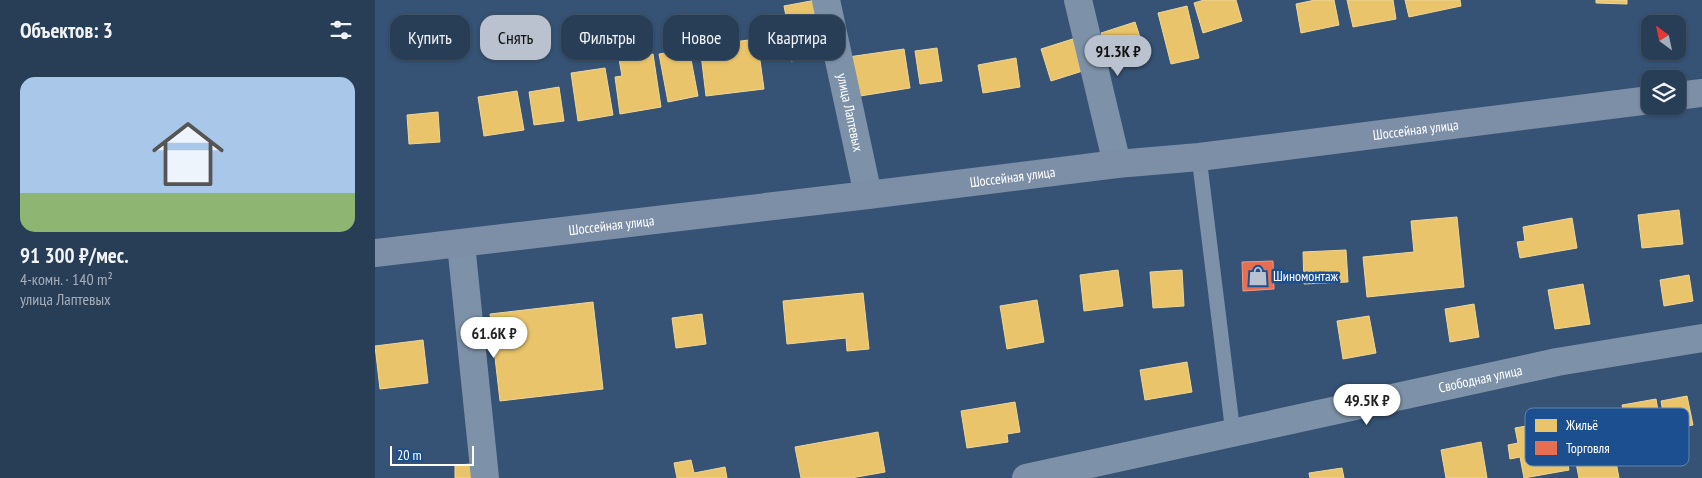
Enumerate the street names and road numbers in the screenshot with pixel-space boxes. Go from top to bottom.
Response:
street label: улица Лаптевых [833,72,867,153]
street label: Шоссейная улица [1372,115,1459,144]
street label: Шоссейная улица [969,163,1056,191]
street label: Шоссейная улица [568,211,655,239]
street label: Свободная улица [1437,361,1524,397]

